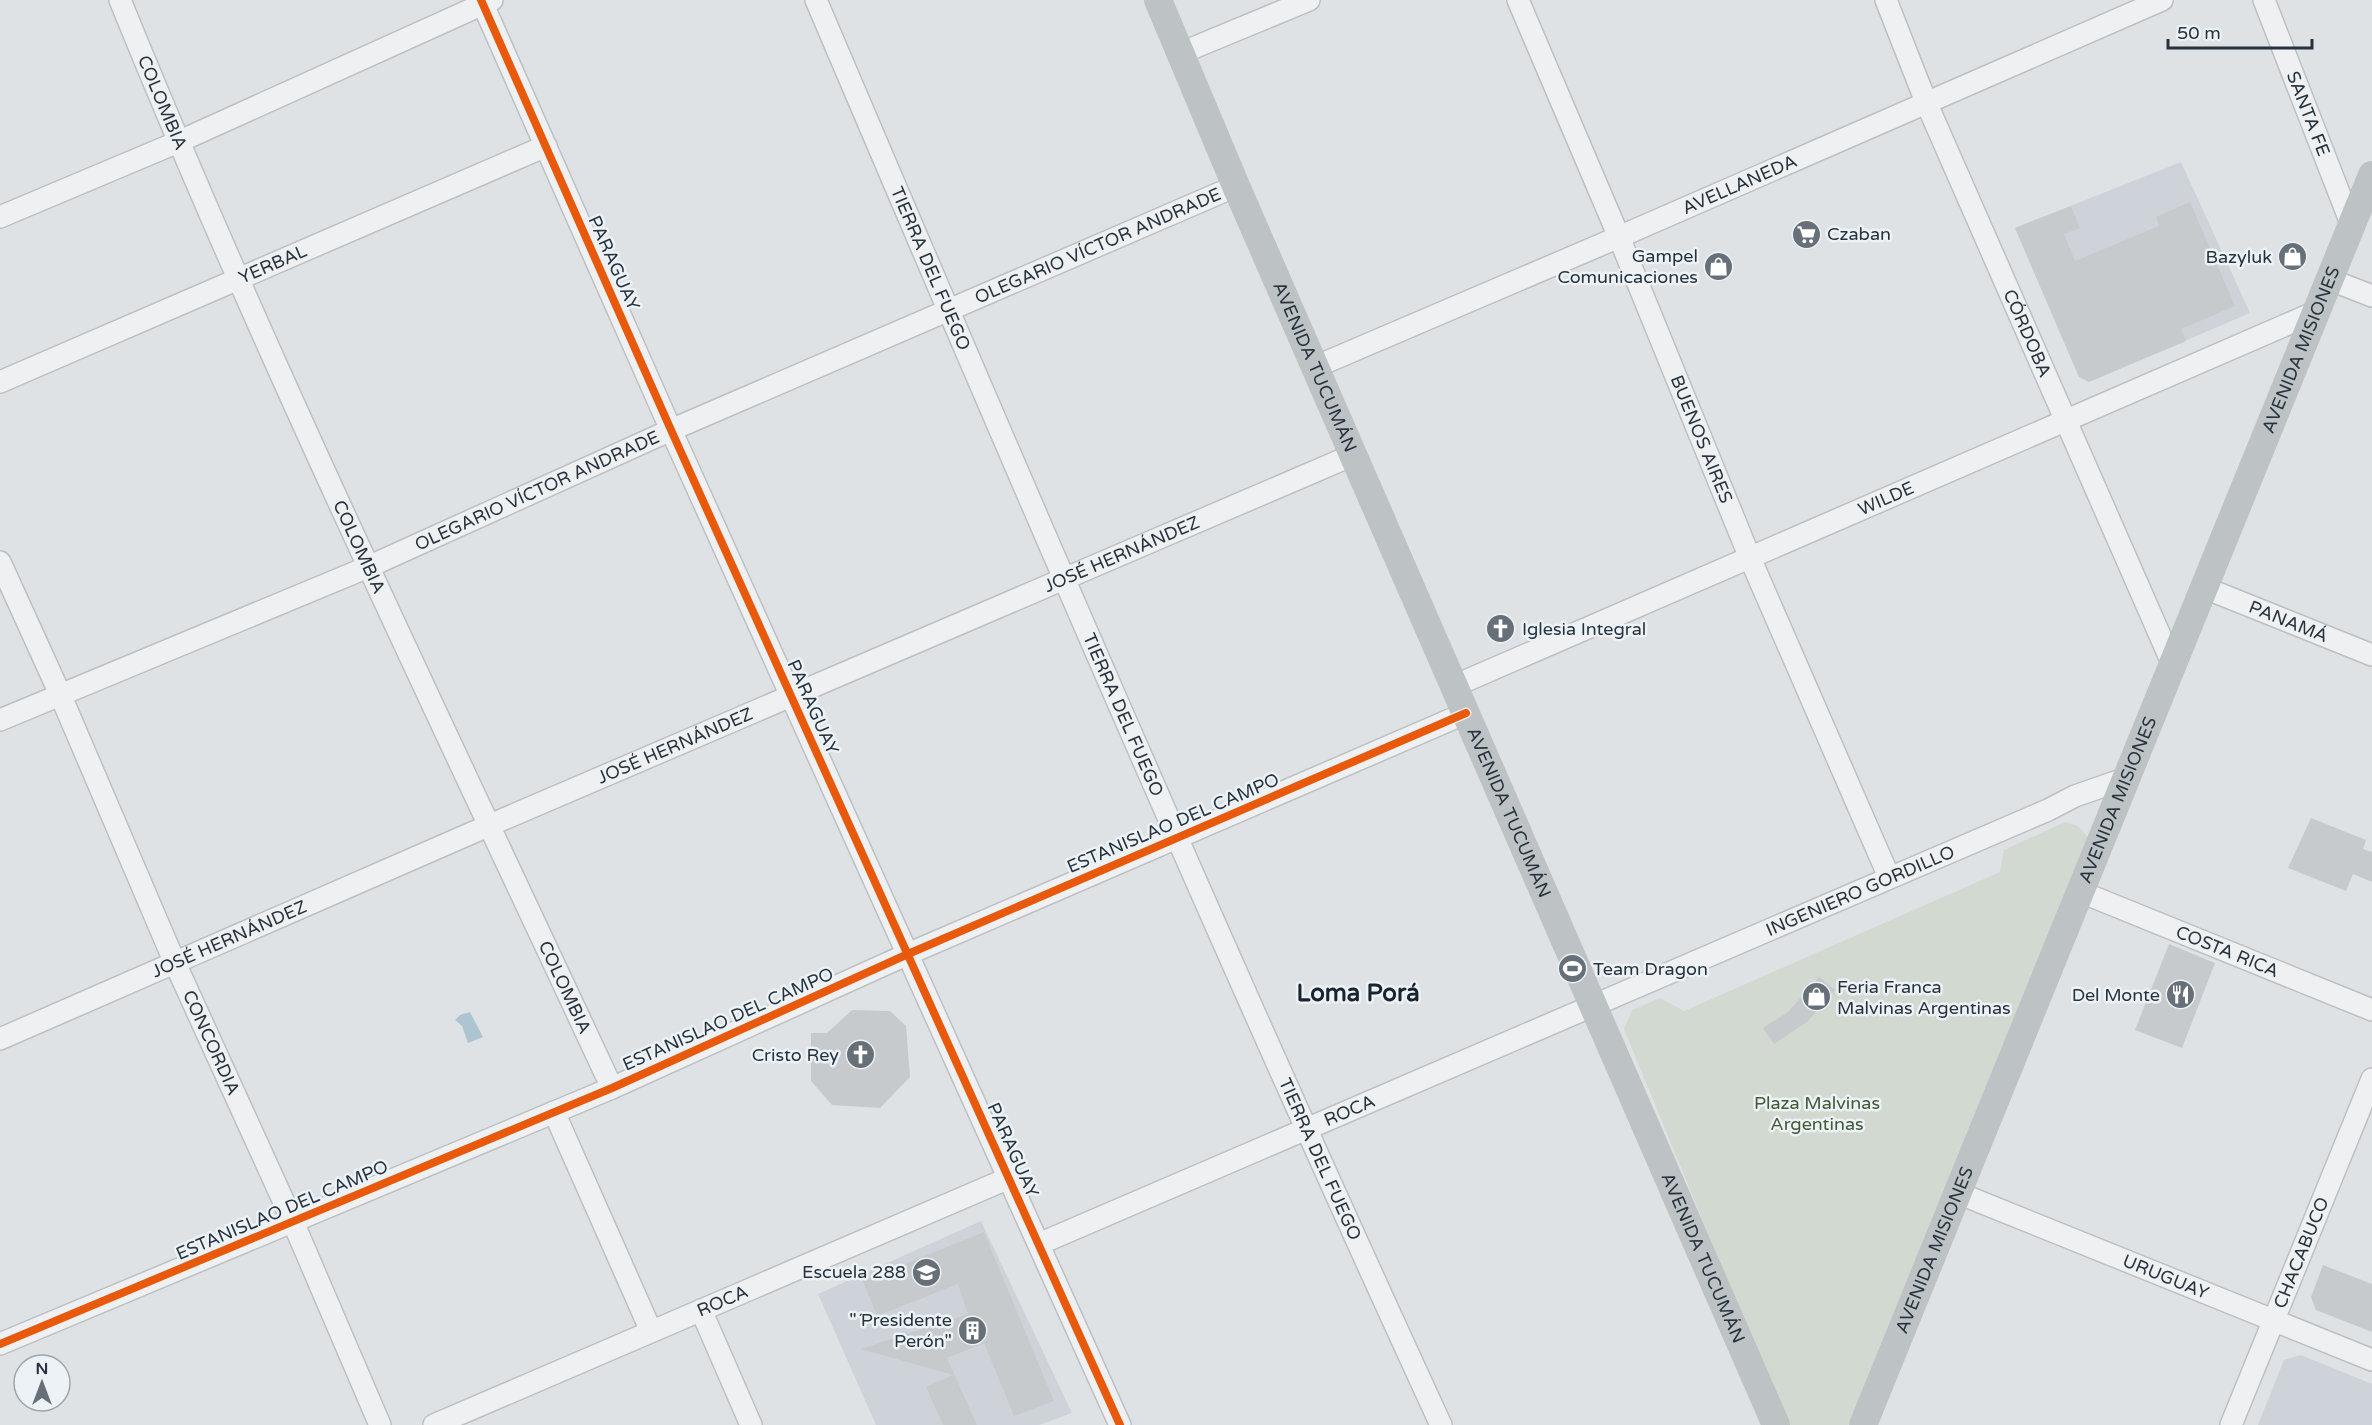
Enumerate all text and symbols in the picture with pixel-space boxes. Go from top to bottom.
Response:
scale bar [2168,12,2312,50]
text: 50 m [2177,22,2221,44]
street label: COLOMBIA [133,52,192,153]
street label: SANTA FE [2282,68,2335,159]
street label: AVELLANEDA [1679,150,1800,219]
street label: TIERRA DEL FUEGO [886,183,975,354]
street label: OLEGARIO VÍCTOR ANDRADE [971,183,1224,309]
street label: PARAGUAY [583,212,645,314]
supermarket icon: Czaban [1790,218,1822,250]
place label: Czaban [1827,223,1891,245]
street label: YERBAL [235,240,311,289]
shop icon: Bazyluk [2277,241,2309,273]
place label: Gampel Comunicaciones [1557,245,1698,288]
place label: Bazyluk [2206,246,2272,268]
shop icon: Gampel Comunicaciones [1703,250,1735,282]
street label: AVENIDA MISIONES [2257,263,2345,436]
street label: AVENIDA TUCUMÁN [1268,278,1362,455]
street label: CÓRDOBA [1999,286,2056,380]
street label: BUENOS AIRES [1666,372,1737,507]
street label: OLEGARIO VÍCTOR ANDRADE [411,426,663,555]
street label: WILDE [1855,477,1917,520]
street label: COLOMBIA [328,497,390,597]
street label: JOSÉ HERNÁNDEZ [1041,511,1203,597]
street label: PANAMÁ [2246,596,2331,647]
church icon: Iglesia Integral [1485,613,1517,645]
place label: Iglesia Integral [1522,618,1646,640]
street label: TIERRA DEL FUEGO [1078,630,1169,800]
street label: PARAGUAY [782,656,844,758]
street label: JOSÉ HERNÁNDEZ [594,703,756,789]
street label: AVENIDA MISIONES [2074,713,2161,886]
street label: AVENIDA TUCUMÁN [1462,724,1556,901]
street label: ESTANISLAO DEL CAMPO [1064,768,1282,878]
street label: INGENIERO GORDILLO [1763,841,1958,941]
street label: JOSÉ HERNÁNDEZ [148,895,310,982]
street label: COSTA RICA [2173,921,2282,982]
street label: COLOMBIA [534,937,596,1037]
sports icon: Team Dragon [1556,953,1588,985]
place label: Team Dragon [1593,958,1708,980]
street label: ESTANISLAO DEL CAMPO [619,962,837,1076]
place label: Feria Franca Malvinas Argentinas [1837,976,2011,1019]
district label: Loma Porá [1296,979,1420,1008]
restaurant icon: Del Monte [2165,979,2197,1011]
shop icon: Feria Franca Malvinas Argentinas [1800,981,1832,1013]
place label: Del Monte [2072,984,2160,1006]
street label: CONCORDIA [178,987,245,1099]
church icon: Cristo Rey [844,1039,876,1071]
place label: Cristo Rey [752,1044,839,1066]
street label: TIERRA DEL FUEGO [1274,1075,1366,1244]
street label: ROCA [1321,1090,1378,1131]
park label: Plaza Malvinas Argentinas [1754,1092,1880,1135]
street label: PARAGUAY [982,1099,1044,1201]
street label: ESTANISLAO DEL CAMPO [173,1155,391,1265]
street label: AVENIDA MISIONES [1891,1163,1978,1337]
street label: AVENIDA TUCUMÁN [1656,1169,1750,1347]
street label: CHACABUCO [2269,1194,2334,1312]
street label: URUGUAY [2119,1250,2212,1304]
school or university icon: Escuela 288 [911,1256,943,1288]
place label: Escuela 288 [802,1261,906,1283]
street label: ROCA [694,1280,751,1322]
place label: "´Presidente Perón" [849,1309,952,1352]
building icon: "´Presidente Perón" [957,1314,989,1346]
north arrow [12,1353,72,1413]
text: N [36,1359,48,1379]

